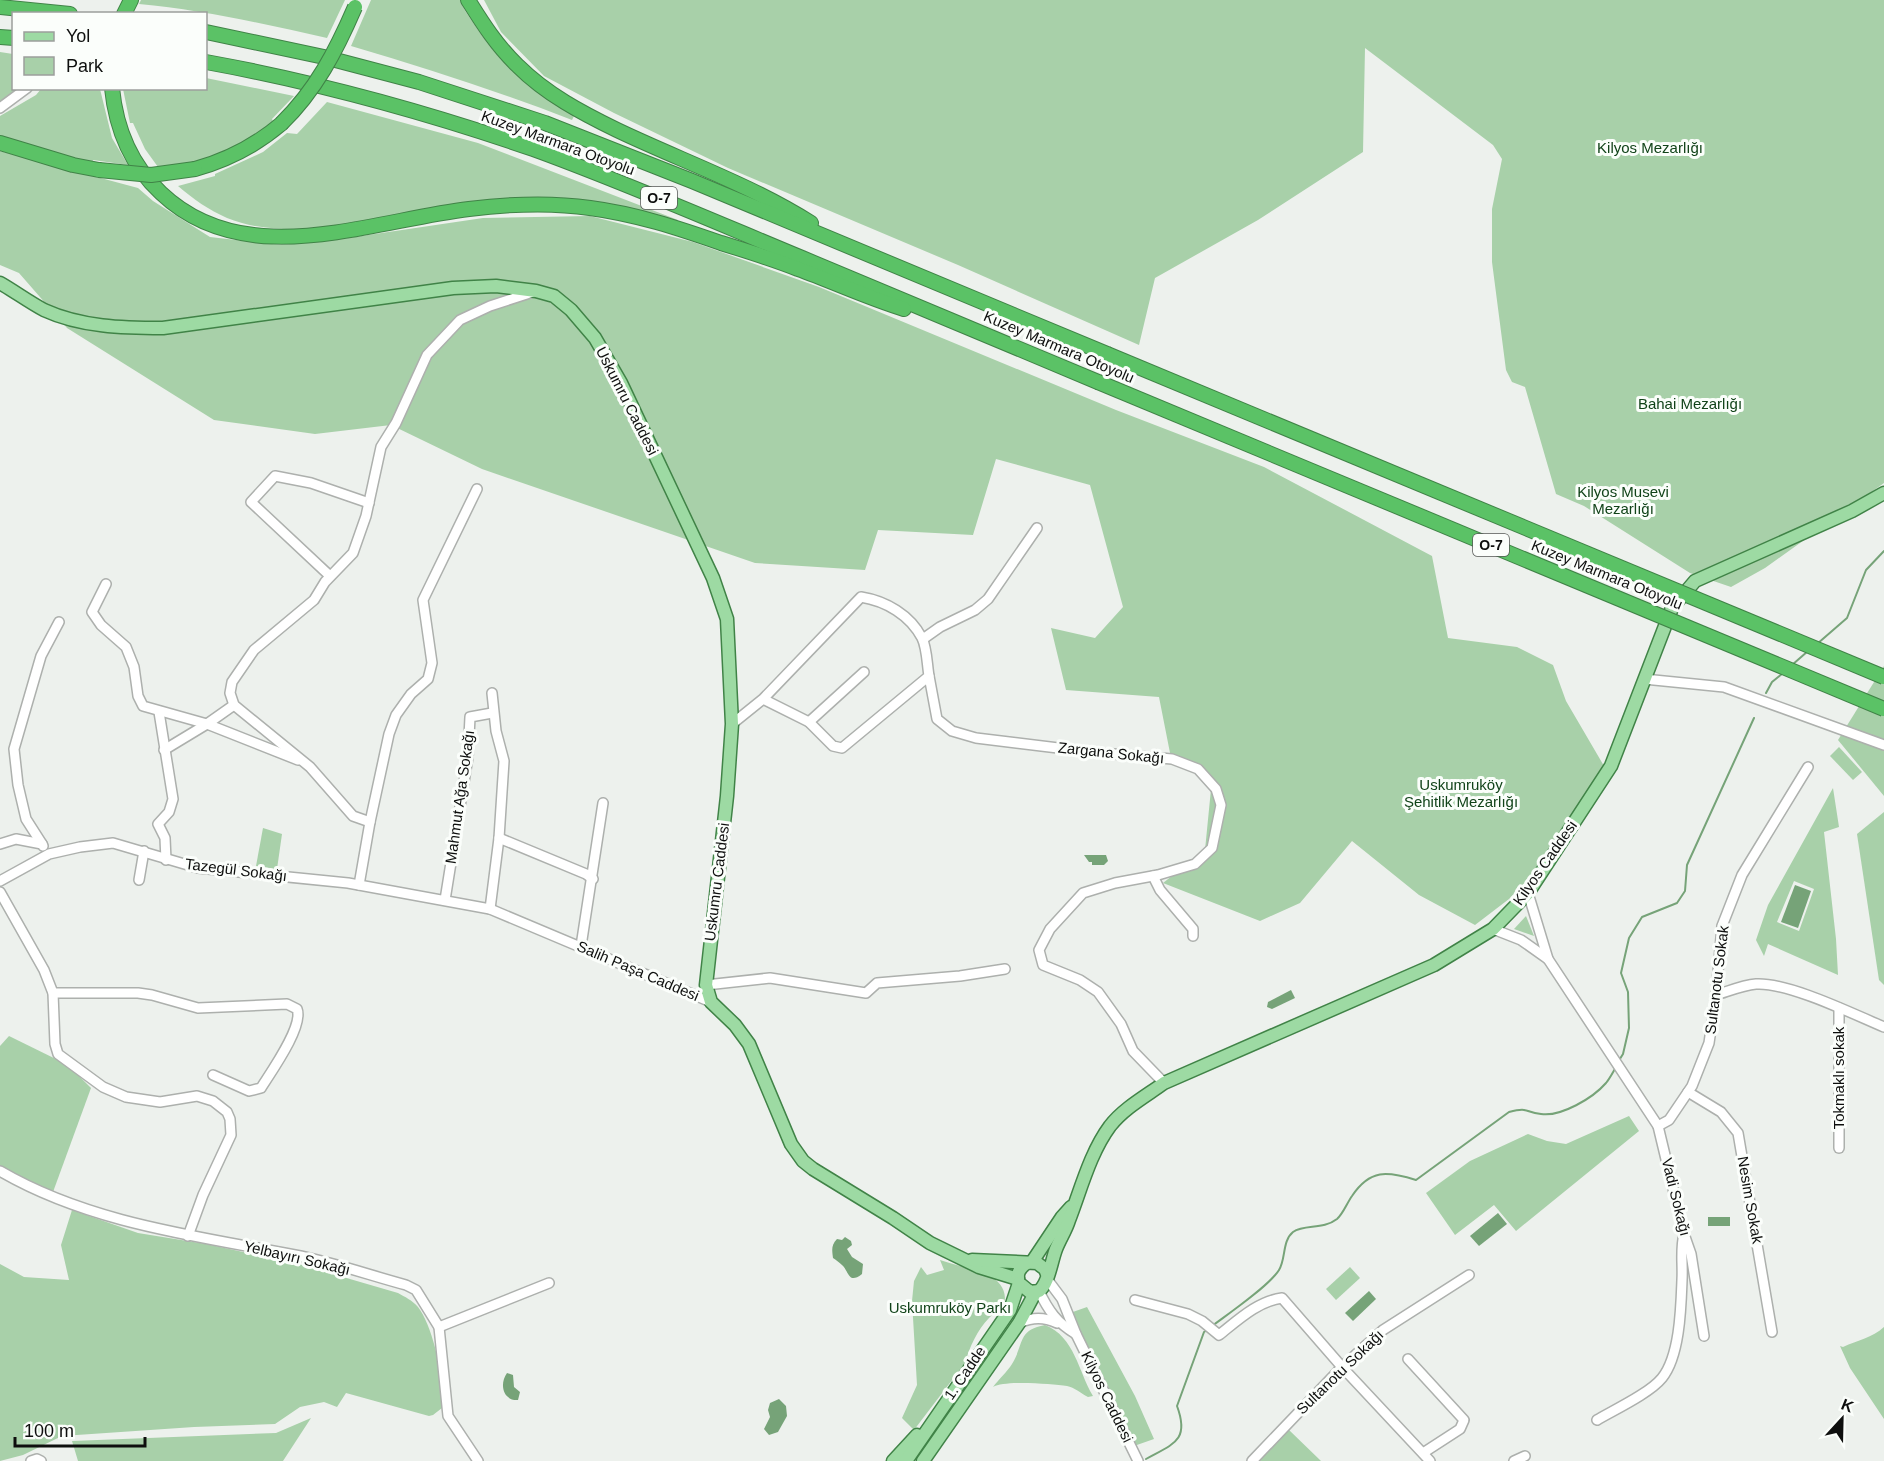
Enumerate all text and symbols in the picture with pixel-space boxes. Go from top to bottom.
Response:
legend [12,12,207,90]
text: Yol [66,26,90,46]
text: Park [66,56,104,76]
street label: Kuzey Marmara Otoyolu [479,107,637,178]
park label: Kilyos Mezarlığı [1597,139,1703,156]
road number: O-7 [641,187,677,209]
street label: Kuzey Marmara Otoyolu [981,307,1137,386]
street label: Uskumru Caddesi [593,344,662,458]
park label: Bahai Mezarlığı [1638,395,1742,412]
park label: Kilyos Musevi Mezarlığı [1577,483,1669,517]
road number: O-7 [1473,534,1509,556]
street label: Kuzey Marmara Otoyolu [1529,536,1685,613]
street label: Mahmut Ağa Sokağı [442,729,477,865]
street label: Zargana Sokağı [1057,738,1165,767]
park label: Uskumruköy Şehitlik Mezarlığı [1404,776,1518,810]
street label: Kilyos Caddesi [1509,817,1580,908]
street label: Uskumru Caddesi [701,822,732,942]
street label: Tazegül Sokağı [184,855,288,884]
street label: Sultanotu Sokak [1701,924,1732,1035]
street label: Salih Paşa Caddesi [575,937,702,1004]
street label: Tokmaklı sokak [1830,1026,1847,1129]
street label: Nesim Sokak [1734,1155,1767,1245]
street label: Vadi Sokağı [1659,1156,1694,1238]
street label: Yelbayırı Sokağı [242,1237,352,1278]
park label: Uskumruköy Parkı [889,1299,1011,1316]
street label: Sultanotu Sokağı [1293,1326,1387,1417]
street label: 1. Cadde [941,1343,989,1403]
street label: Kilyos Caddesi [1078,1348,1137,1445]
north arrow [1812,1389,1872,1449]
text: K [1839,1396,1856,1416]
scale bar [15,1410,146,1448]
text: 100 m [24,1421,74,1441]

